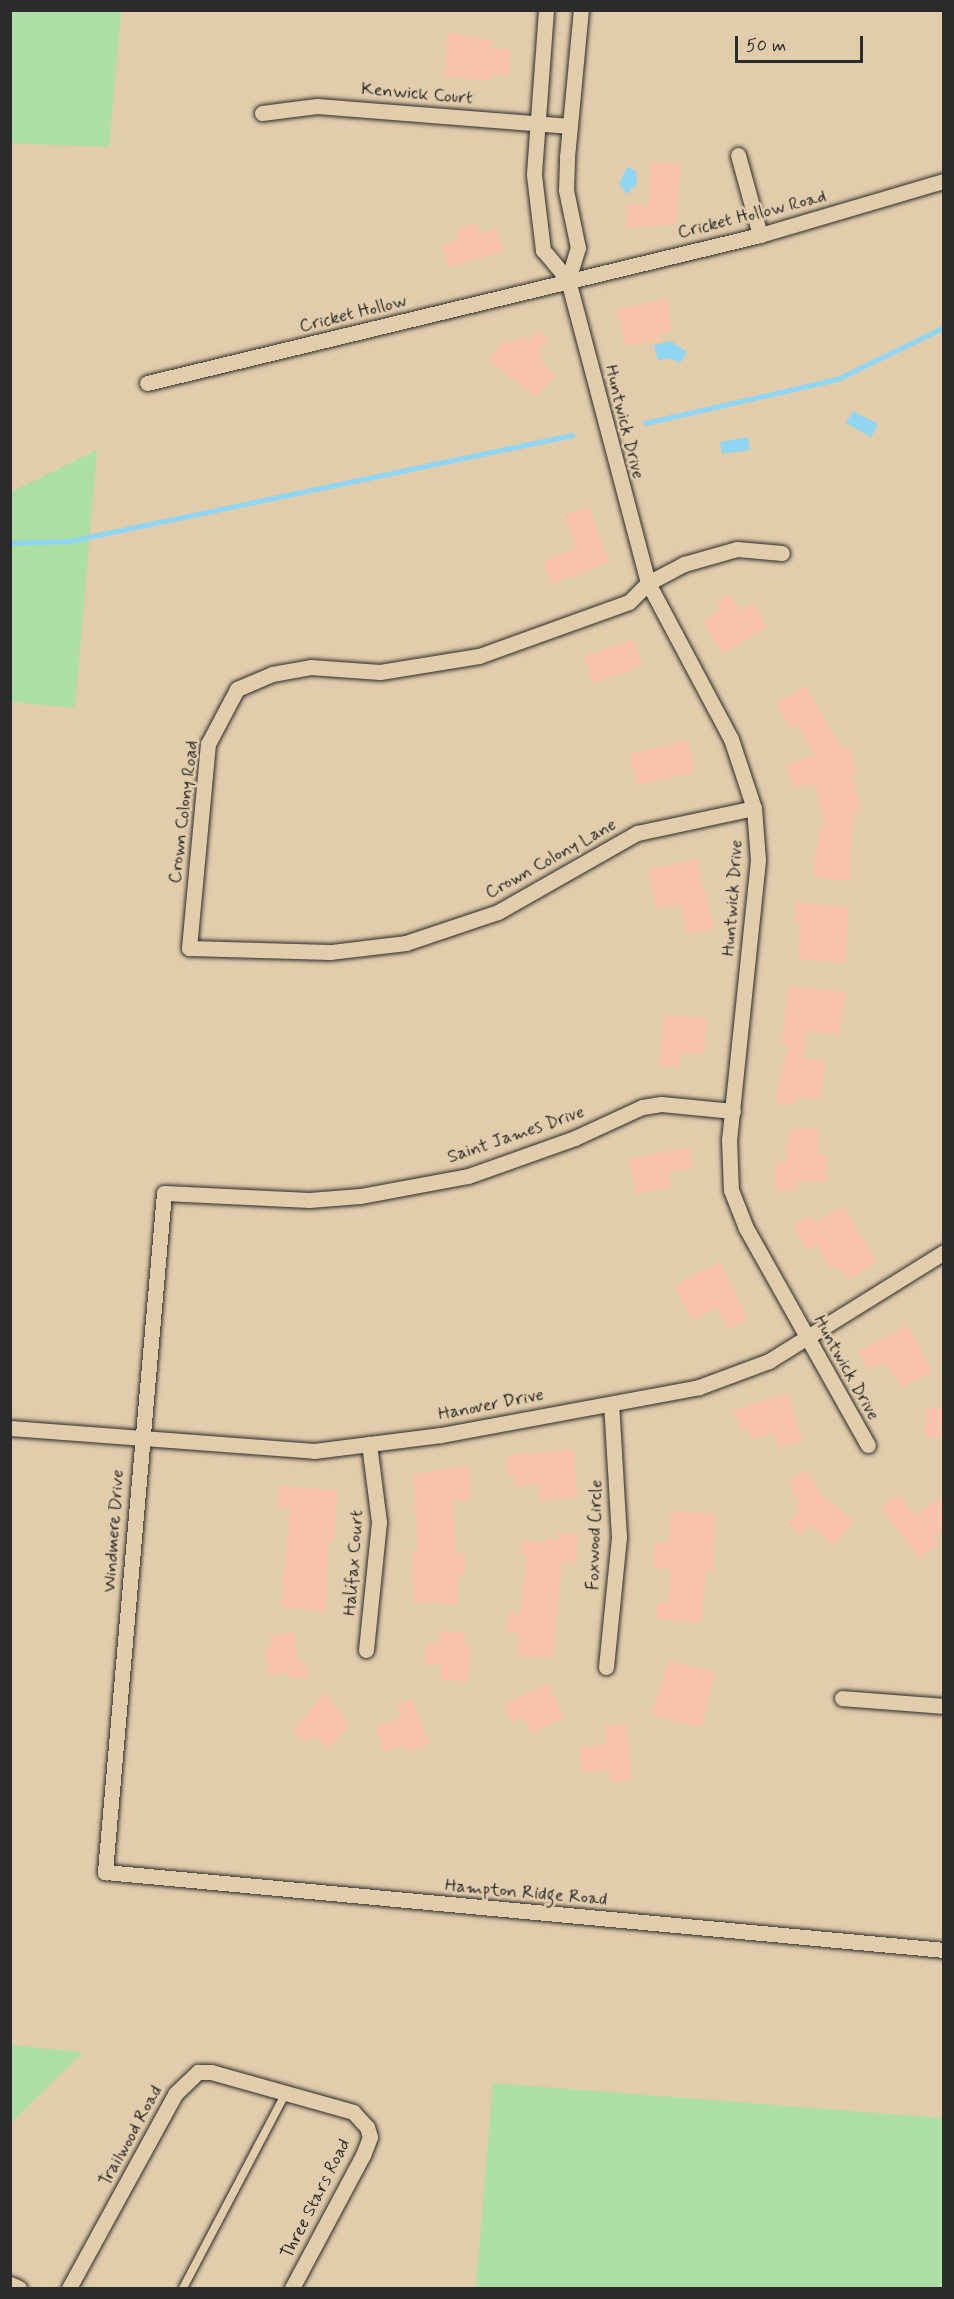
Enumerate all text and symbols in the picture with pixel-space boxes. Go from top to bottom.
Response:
scale bar [738,24,866,62]
text: 50 m [746,34,786,58]
street label: Kenwick Court [358,78,476,110]
street label: Cricket Hollow Road [677,187,827,243]
street label: Cricket Hollow [298,291,408,337]
street label: Huntwick Drive [599,363,649,481]
street label: Crown Colony Road [164,736,204,888]
street label: Crown Colony Lane [479,812,623,906]
street label: Huntwick Drive [718,839,748,957]
street label: Saint James Drive [445,1101,587,1169]
street label: Huntwick Drive [808,1312,884,1424]
street label: Hanover Drive [437,1384,545,1426]
street label: Windmere Drive [99,1470,129,1592]
street label: Foxwood Circle [582,1479,608,1591]
street label: Halifax Court [340,1509,368,1617]
street label: Hampton Ridge Road [446,1875,606,1911]
street label: Trailwood Road [95,2083,167,2189]
street label: Three Stars Road [277,2136,355,2262]

